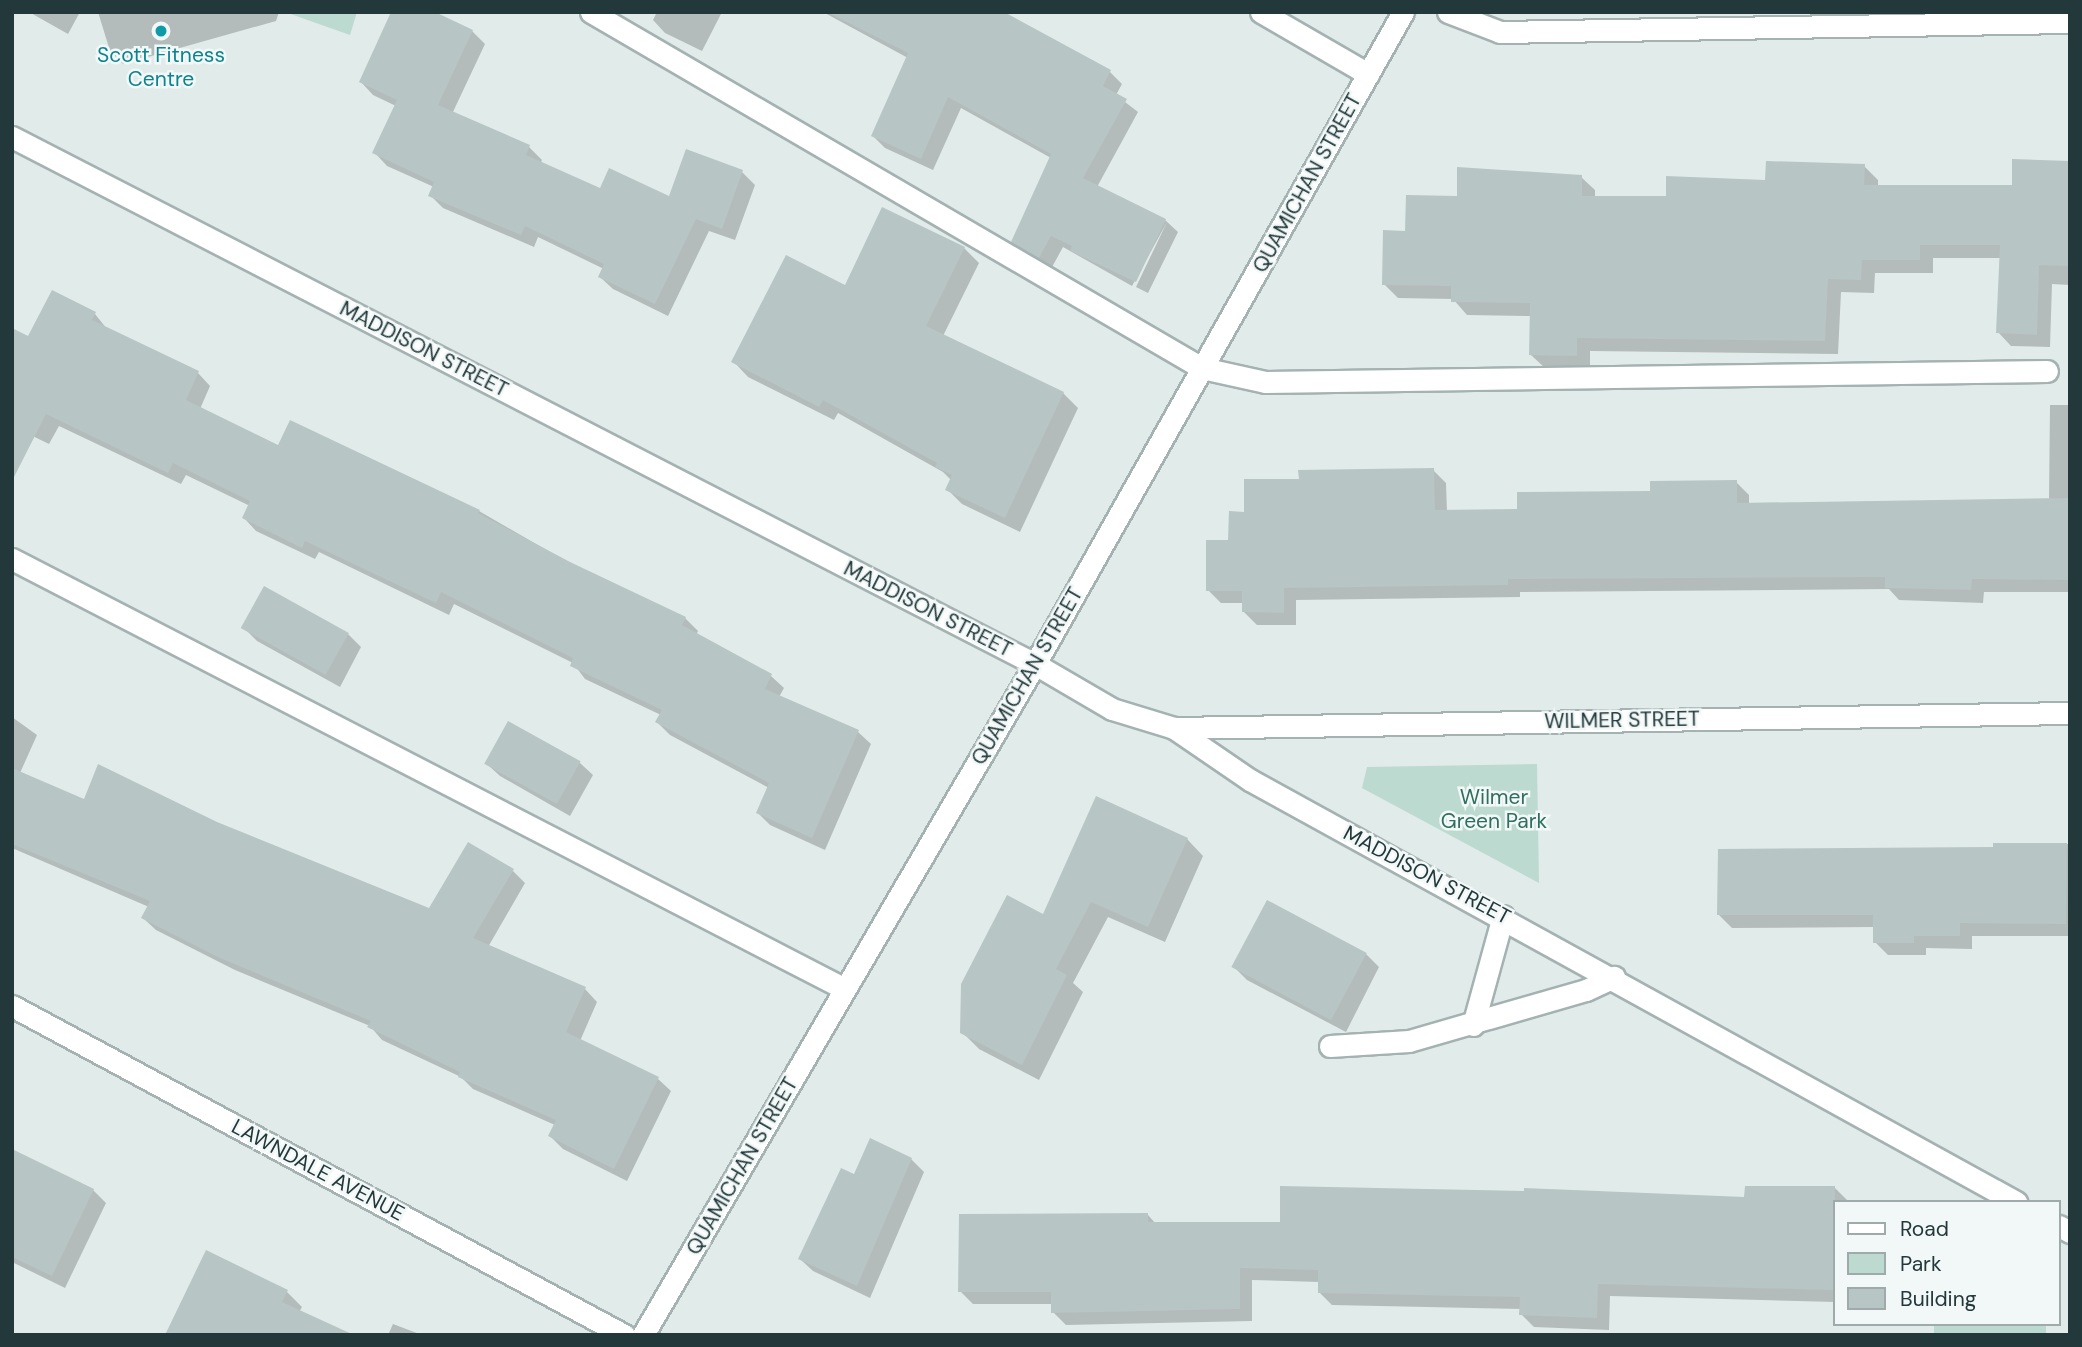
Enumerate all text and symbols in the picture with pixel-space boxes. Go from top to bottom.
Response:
marker: Scott Fitness Centre [153,23,169,39]
place label: Scott Fitness Centre [97,42,225,92]
street label: QUAMICHAN STREET [1247,89,1367,277]
street label: MADDISON STREET [336,296,512,402]
street label: MADDISON STREET [840,556,1016,662]
street label: QUAMICHAN STREET [966,583,1088,769]
street label: WILMER STREET [1544,706,1700,734]
park label: Wilmer Green Park [1441,784,1547,834]
street label: MADDISON STREET [1339,820,1515,930]
street label: QUAMICHAN STREET [681,1073,803,1259]
street label: LAWNDALE AVENUE [227,1114,409,1226]
legend [1834,1200,2061,1326]
text: Road [1900,1215,1949,1243]
text: Park [1900,1250,1941,1278]
text: Building [1900,1285,1976,1313]

